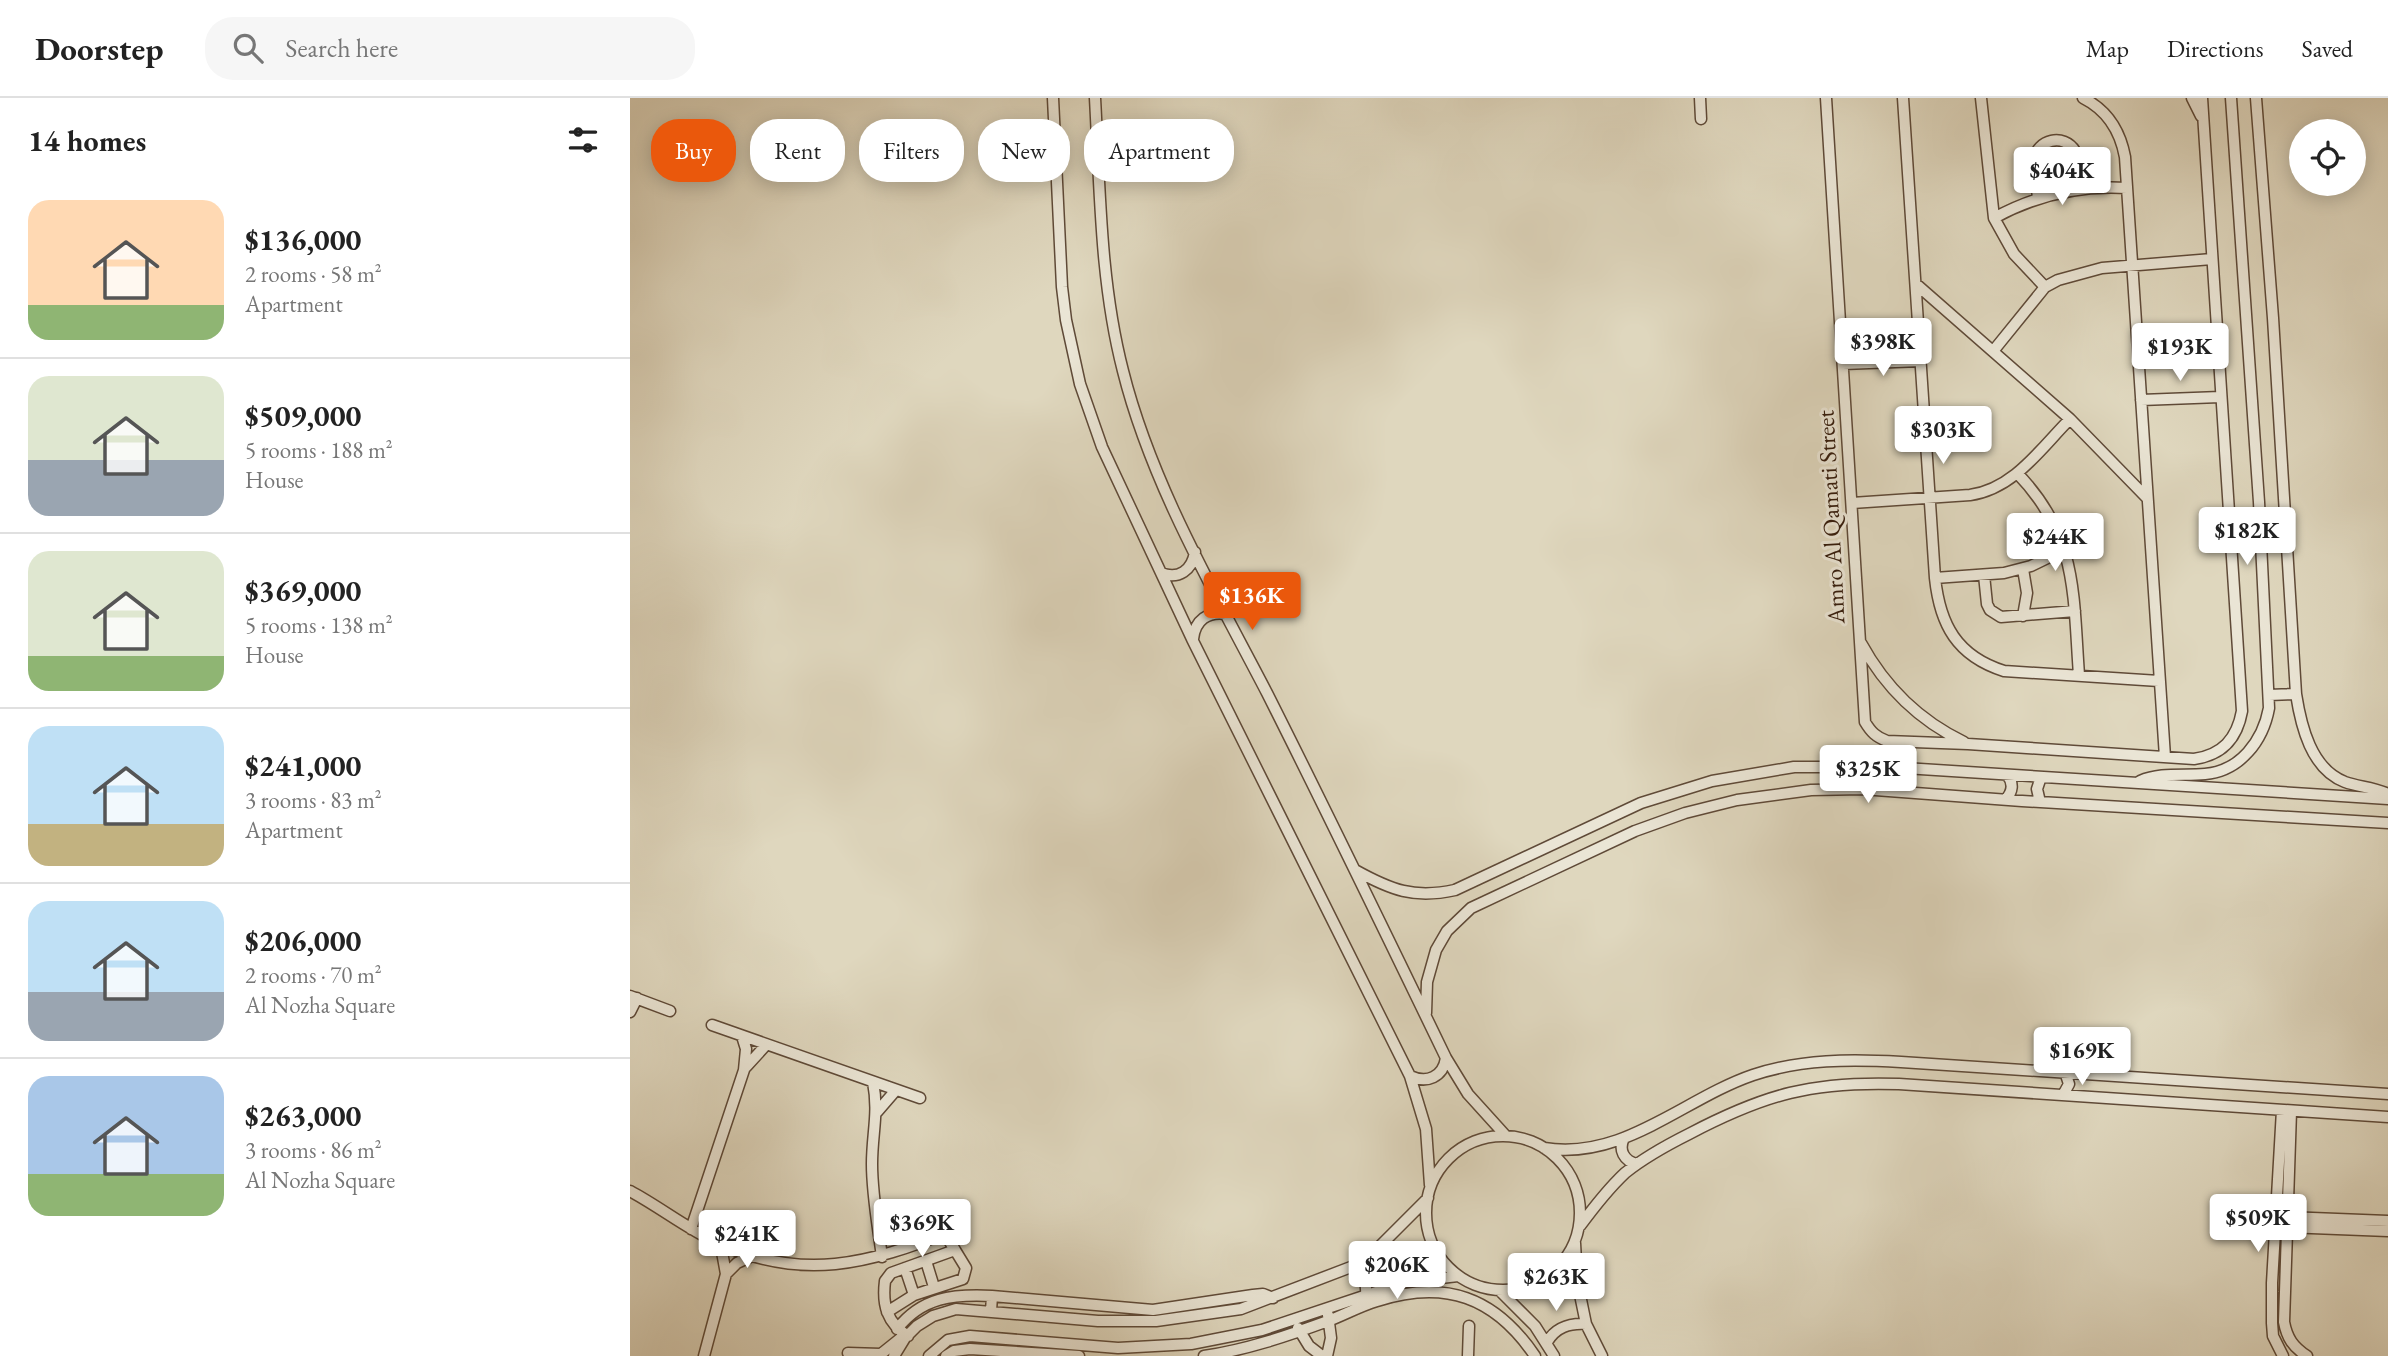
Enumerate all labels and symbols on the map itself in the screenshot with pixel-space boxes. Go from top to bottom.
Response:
pin: $404K [2013,148,2111,207]
pin: $398K [1834,318,1932,378]
pin: $193K [2131,324,2229,383]
pin: $303K [1894,406,1992,466]
street label: Amro Al Qamati Street [1809,409,1852,626]
pin: $182K [2198,508,2296,567]
pin: $244K [2006,514,2104,573]
pin: $136K [1203,573,1301,632]
pin: $325K [1819,746,1917,805]
pin: $169K [2033,1028,2131,1087]
pin: $509K [2209,1194,2307,1254]
pin: $369K [873,1200,971,1259]
pin: $241K [698,1210,796,1270]
pin: $206K [1348,1242,1446,1301]
pin: $263K [1507,1254,1605,1313]

